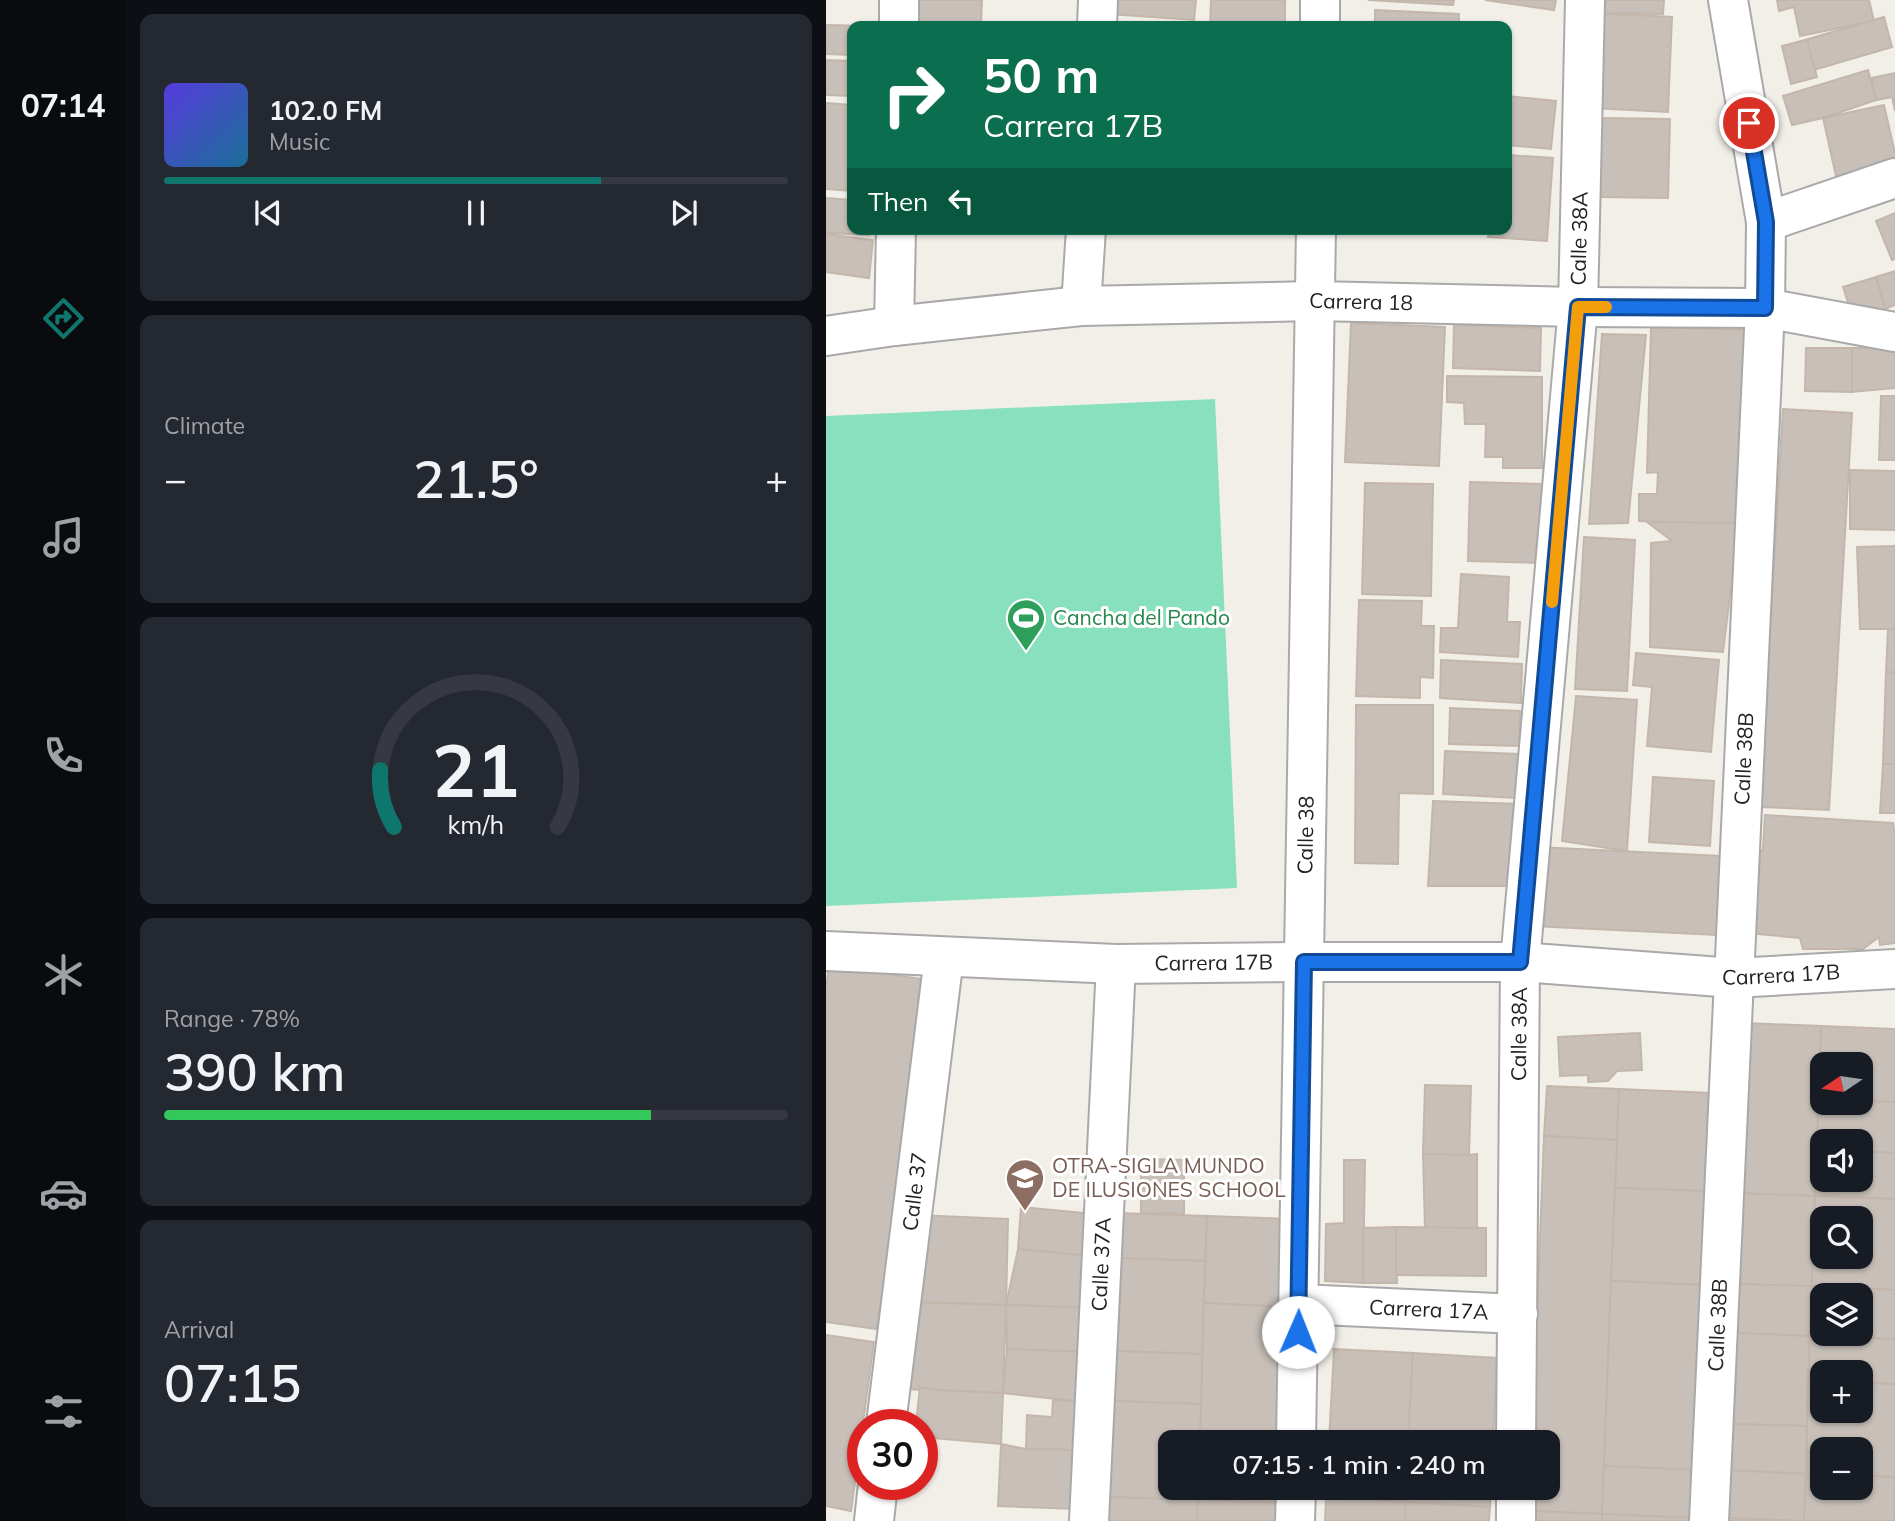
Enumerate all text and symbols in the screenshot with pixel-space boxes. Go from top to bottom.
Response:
text: 50 m [983,44,1099,105]
icon: right [868,49,959,140]
text: 07:14 [21,85,105,125]
pin [1719,93,1779,153]
text: 102.0 FM [269,94,382,127]
icon: arrive [1730,104,1768,142]
text: Carrera 17B [983,105,1163,145]
text: Music [269,127,330,156]
icon: left [942,182,980,220]
text: Then [868,185,928,218]
street label: Calle 38A [1564,191,1593,286]
icon: previous [249,194,287,232]
icon: pause [457,194,495,232]
icon: next [665,194,703,232]
street label: Carrera 18 [1309,287,1413,315]
icon: directions [39,294,88,343]
text: Climate [164,411,245,440]
text: 21.5° [413,446,539,511]
text: − [164,455,187,503]
text: + [765,455,788,503]
icon: music [39,513,88,562]
sports icon: Cancha del Pando [1005,597,1047,652]
place label: Cancha del Pando [1053,604,1230,630]
street label: Calle 38B [1728,712,1758,806]
text: 21 [432,724,520,815]
icon: phone [39,731,88,780]
street label: Calle 38 [1291,795,1319,875]
text: km/h [448,808,504,839]
street label: Carrera 17B [1154,948,1273,976]
icon: climate [39,950,88,999]
street label: Carrera 17B [1721,958,1841,990]
street label: Calle 38A [1505,986,1532,1081]
text: Range · 78% [164,1004,300,1033]
text: 390 km [164,1039,345,1104]
north arrow [1810,1052,1872,1115]
map controls [1810,1052,1873,1500]
button: sound [1810,1129,1873,1192]
street label: Calle 37 [896,1151,932,1232]
place label: OTRA-SIGLA MUNDO DE ILUSIONES SCHOOL [1052,1152,1286,1202]
school or university icon: OTRA-SIGLA MUNDO DE ILUSIONES SCHOOL [1004,1157,1046,1212]
icon: car [39,1169,88,1218]
button: search [1810,1206,1873,1269]
street label: Calle 37A [1085,1216,1116,1312]
street label: Calle 38B [1702,1278,1732,1372]
button: layers [1810,1283,1873,1346]
street label: Carrera 17A [1369,1293,1490,1325]
position arrow [1261,1295,1335,1369]
text: Arrival [164,1315,234,1344]
text: 07:15 [164,1350,301,1415]
button: + [1810,1360,1873,1423]
icon: filters [39,1387,88,1436]
speed limit sign: 30 [847,1409,938,1500]
button: − [1810,1437,1873,1500]
text: 07:15 · 1 min · 240 m [1232,1448,1486,1481]

